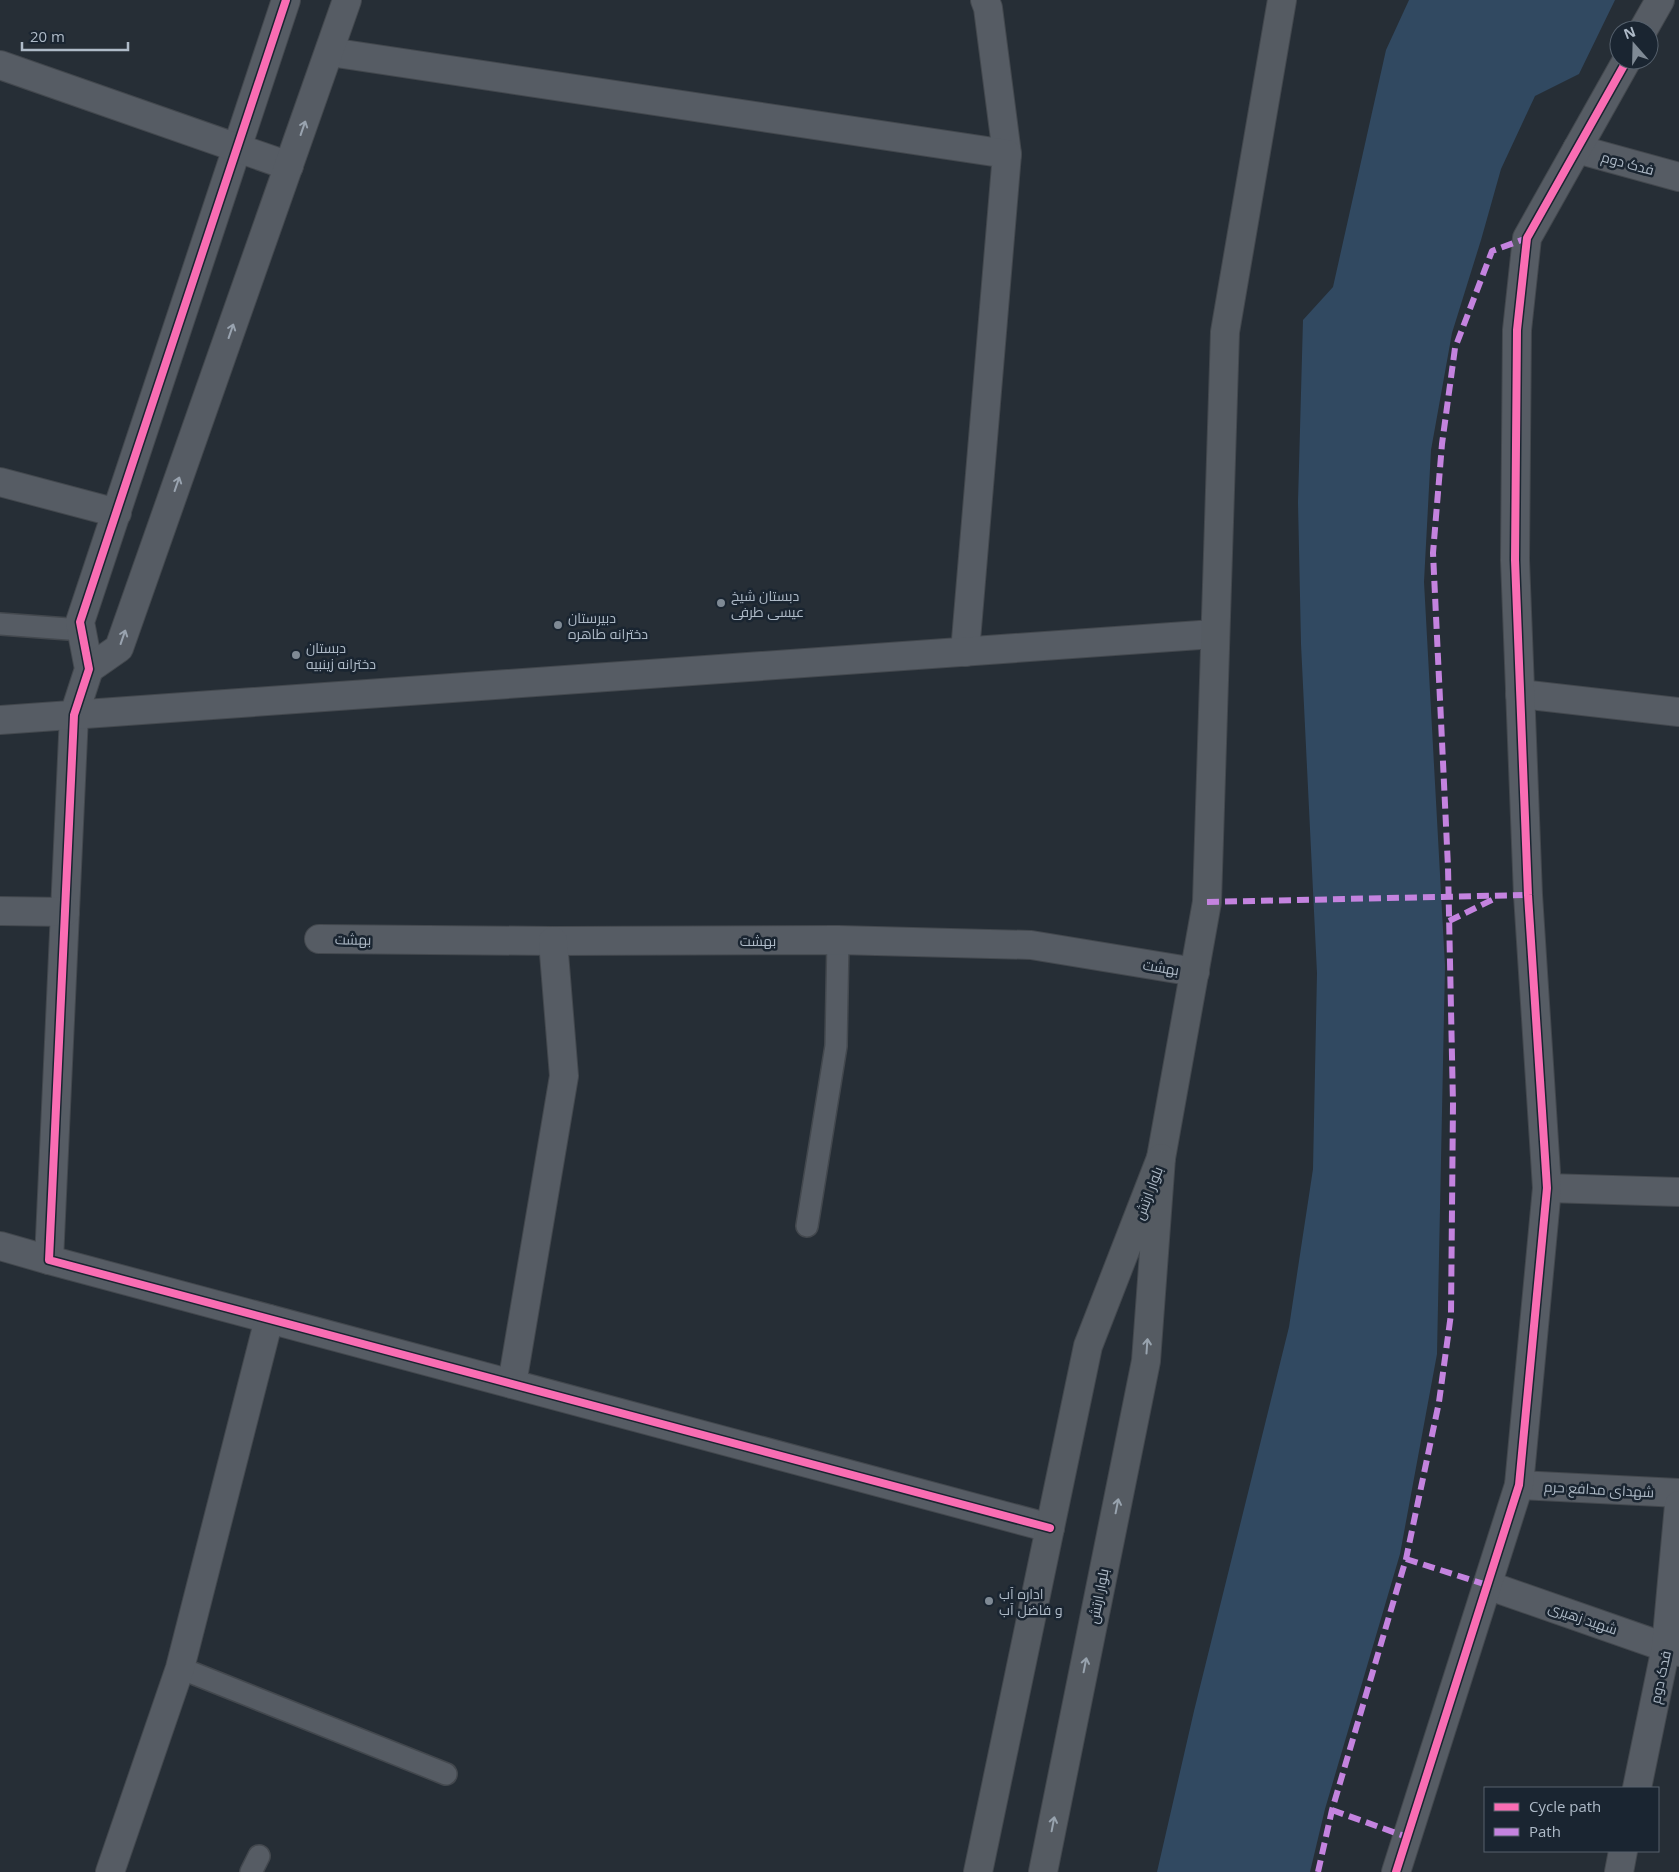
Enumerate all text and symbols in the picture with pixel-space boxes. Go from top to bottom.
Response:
scale bar [22,20,129,52]
north arrow [1609,20,1659,70]
text: N [1621,21,1638,43]
text: 20 m [30,26,65,46]
one-way arrow [299,121,308,136]
street label: فدک دوم [1599,147,1656,180]
one-way arrow [227,323,236,339]
one-way arrow [173,477,182,492]
place label: دبستان شیخ عیسی طرفی [731,586,804,621]
marker: دبستان شیخ عیسی طرفی [715,597,727,609]
place label: دبیرستان دخترانه طاهره [568,608,648,643]
marker: دبیرستان دخترانه طاهره [552,619,564,631]
one-way arrow [119,630,128,645]
place label: دبستان دخترانه زینبیه [306,638,376,673]
marker: دبستان دخترانه زینبیه [290,649,302,661]
street label: بهشت [335,929,371,949]
street label: بهشت [740,931,776,950]
street label: بهشت [1142,955,1180,979]
street label: بلوار ارتش [1129,1164,1167,1222]
one-way arrow [1142,1338,1152,1354]
street label: شهدای مدافع حرم [1543,1477,1655,1502]
one-way arrow [1112,1498,1122,1514]
street label: بلوار ارتش [1083,1567,1113,1625]
place label: اداره آب و فاضل آب [999,1584,1063,1619]
marker: اداره آب و فاضل آب [983,1595,995,1607]
street label: شهید زهیری [1546,1597,1620,1639]
street label: فدک دوم [1645,1649,1676,1705]
one-way arrow [1080,1657,1090,1673]
legend [1484,1787,1659,1852]
text: Cycle path [1529,1796,1601,1816]
one-way arrow [1048,1817,1058,1833]
text: Path [1529,1821,1561,1841]

